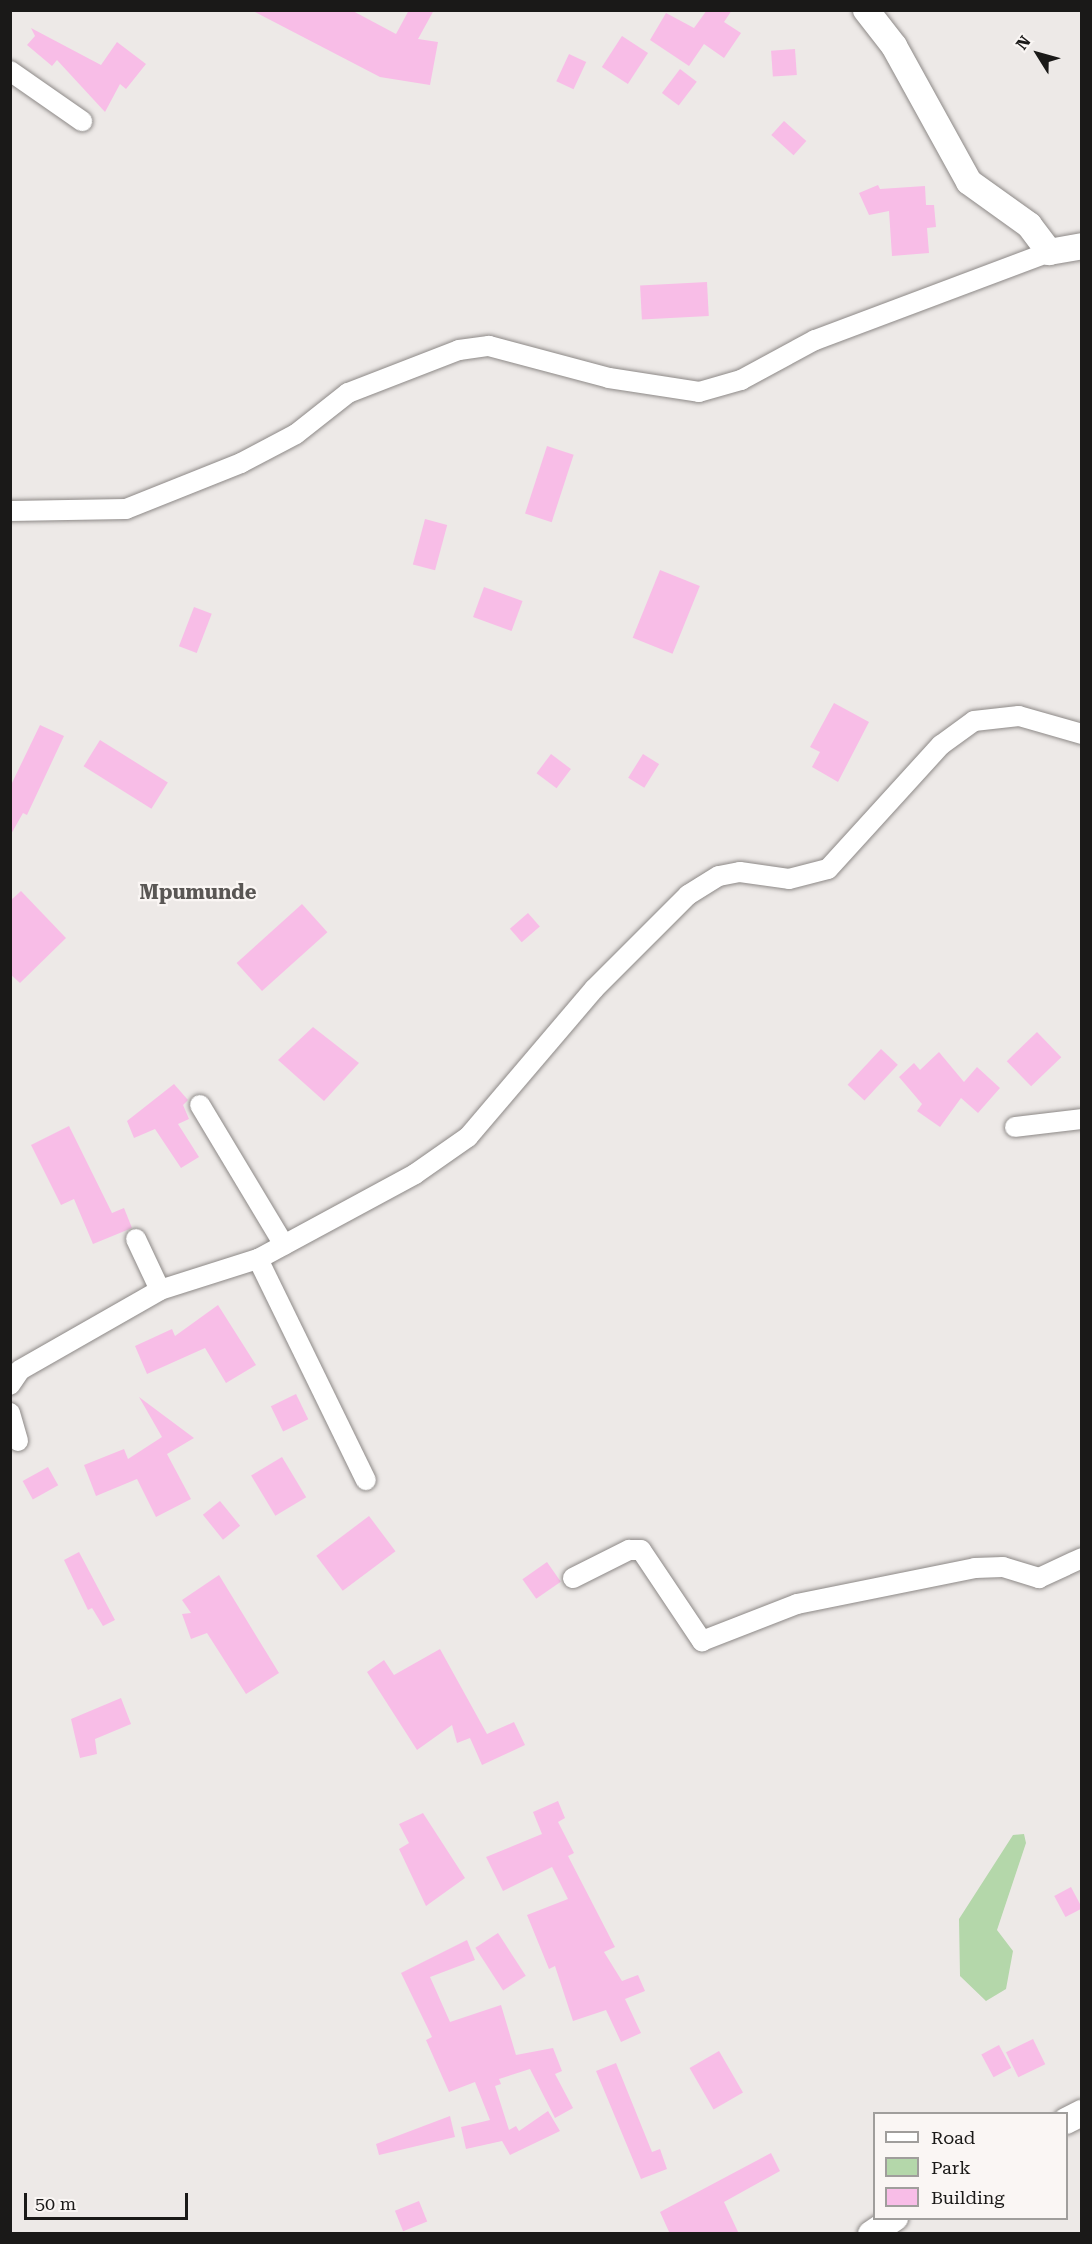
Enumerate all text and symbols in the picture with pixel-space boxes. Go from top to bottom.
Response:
north arrow [1008,24,1068,84]
text: N [1012,32,1035,54]
district label: Mpumunde [140,880,256,904]
legend [873,2112,1068,2220]
text: Road [931,2127,975,2148]
text: Park [931,2157,971,2178]
scale bar [27,2181,190,2219]
text: Building [931,2187,1005,2208]
text: 50 m [35,2193,76,2214]

